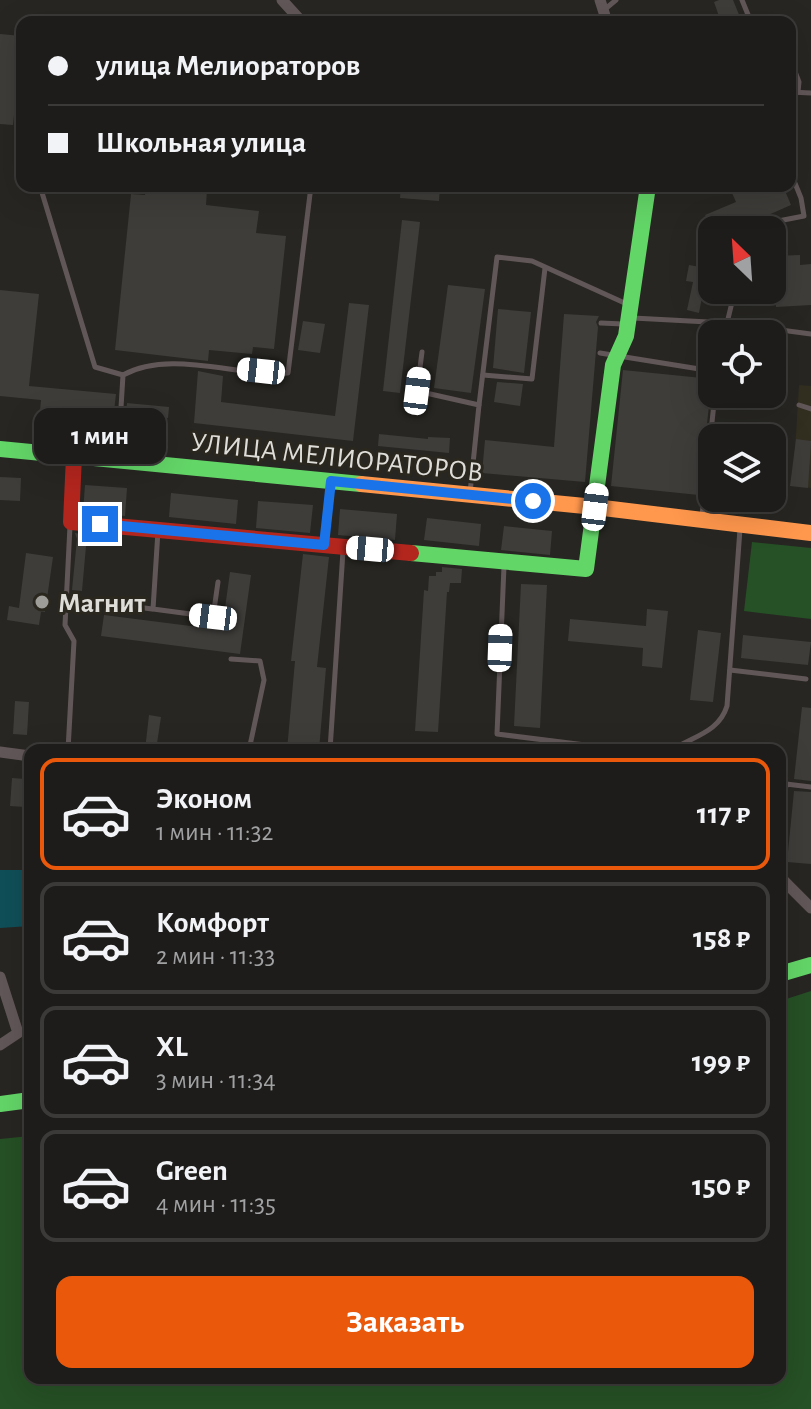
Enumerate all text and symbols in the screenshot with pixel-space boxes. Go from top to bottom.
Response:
text: улица Мелиораторов [96,51,360,81]
text: Школьная улица [96,128,306,158]
north arrow [698,216,786,304]
map controls [698,216,786,512]
button: locate [698,320,786,408]
car [236,357,286,385]
car [402,366,432,416]
callout: 1 мин [34,408,166,464]
text: 1 мин [71,423,129,449]
button: layers [698,424,786,512]
street label: УЛИЦА МЕЛИОРАТОРОВ [189,429,484,487]
car [580,482,610,532]
route start [515,483,551,519]
route end [82,506,118,542]
car [345,535,395,563]
place label: Магнит [58,590,147,618]
marker: Магнит [33,593,51,611]
car [188,602,238,632]
car [487,624,513,672]
icon: car [60,778,132,850]
text: Эконом [156,784,252,814]
text: 117 ₽ [697,799,750,829]
text: 1 мин · 11:32 [156,819,273,845]
icon: car [60,902,132,974]
text: Комфорт [156,908,269,938]
text: 158 ₽ [693,923,750,953]
text: 2 мин · 11:33 [156,943,275,969]
icon: car [60,1026,132,1098]
text: XL [156,1032,188,1062]
text: 199 ₽ [692,1047,750,1077]
text: 3 мин · 11:34 [156,1067,276,1093]
icon: car [60,1150,132,1222]
text: Green [156,1156,228,1186]
text: 150 ₽ [692,1171,750,1201]
text: 4 мин · 11:35 [156,1191,276,1217]
button: Заказать [56,1276,754,1368]

